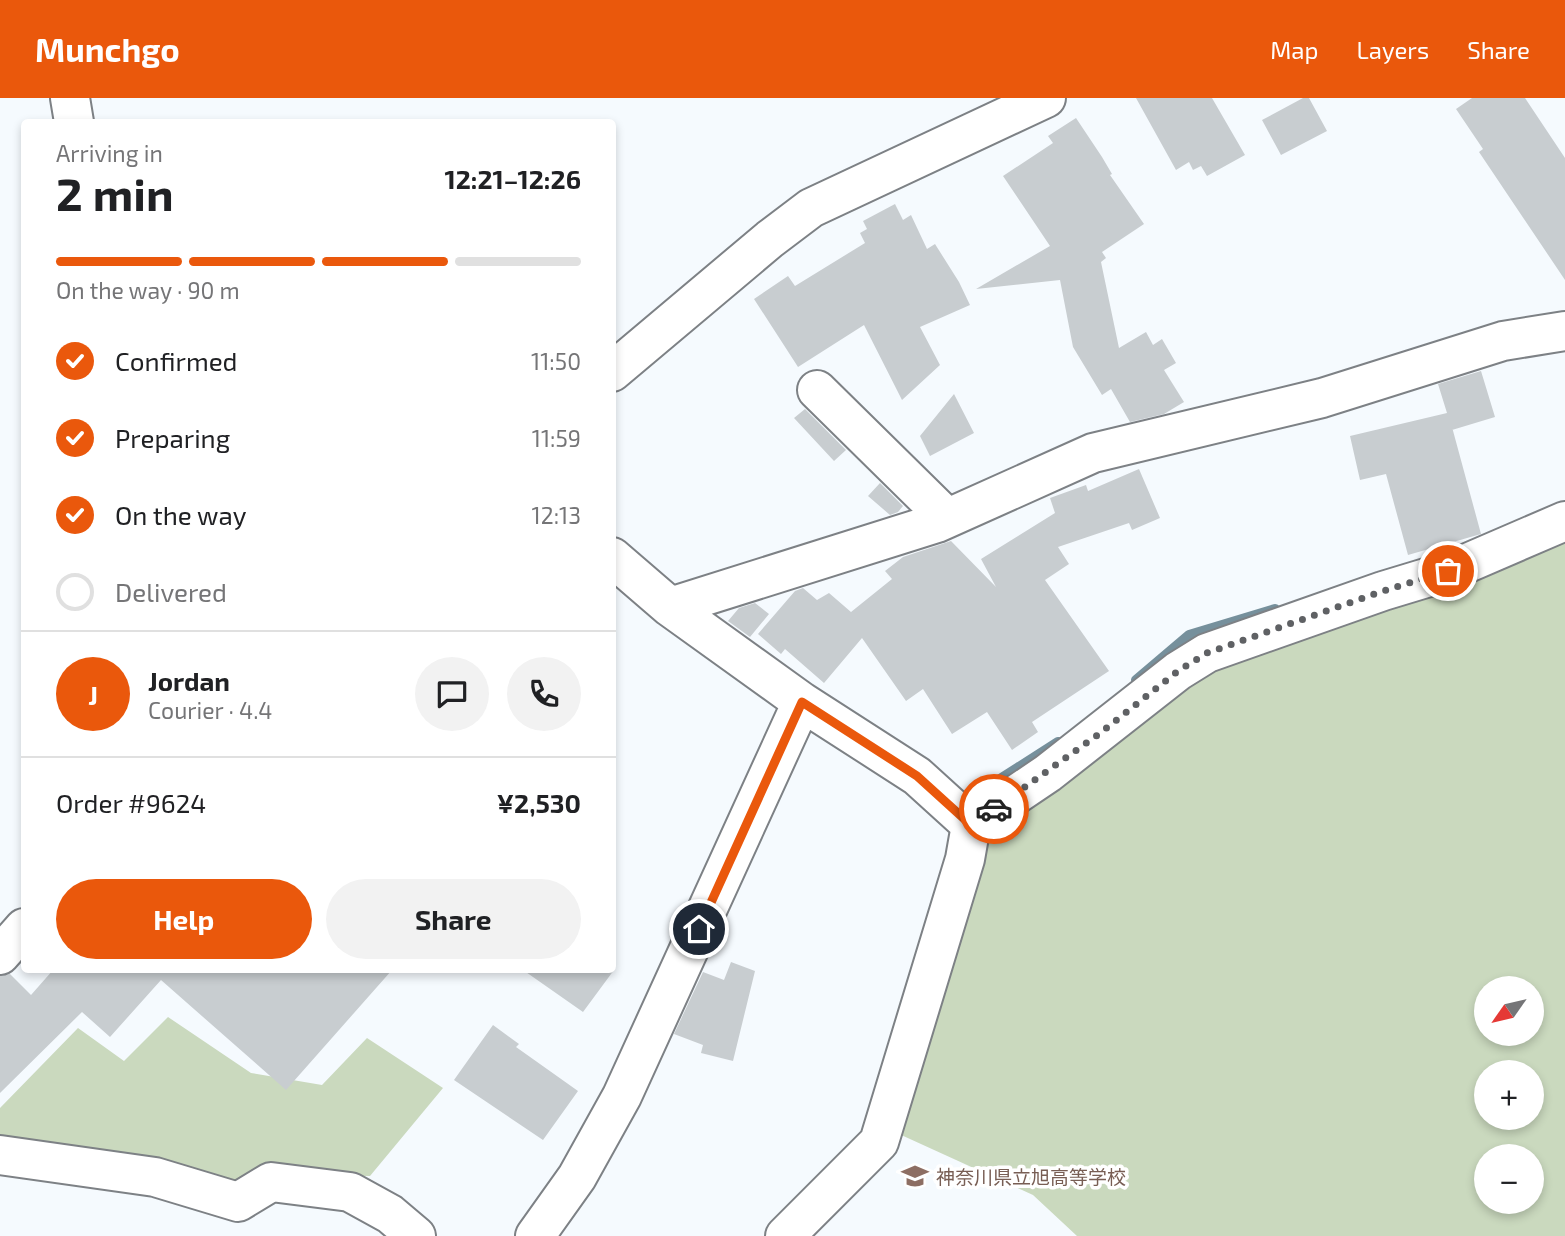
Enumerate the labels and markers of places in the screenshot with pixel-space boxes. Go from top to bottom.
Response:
pin [1418,541,1478,601]
pin [669,899,729,959]
school or university icon: 神奈川県立旭高等学校 [900,1161,930,1191]
place label: 神奈川県立旭高等学校 [936,1165,1126,1188]

